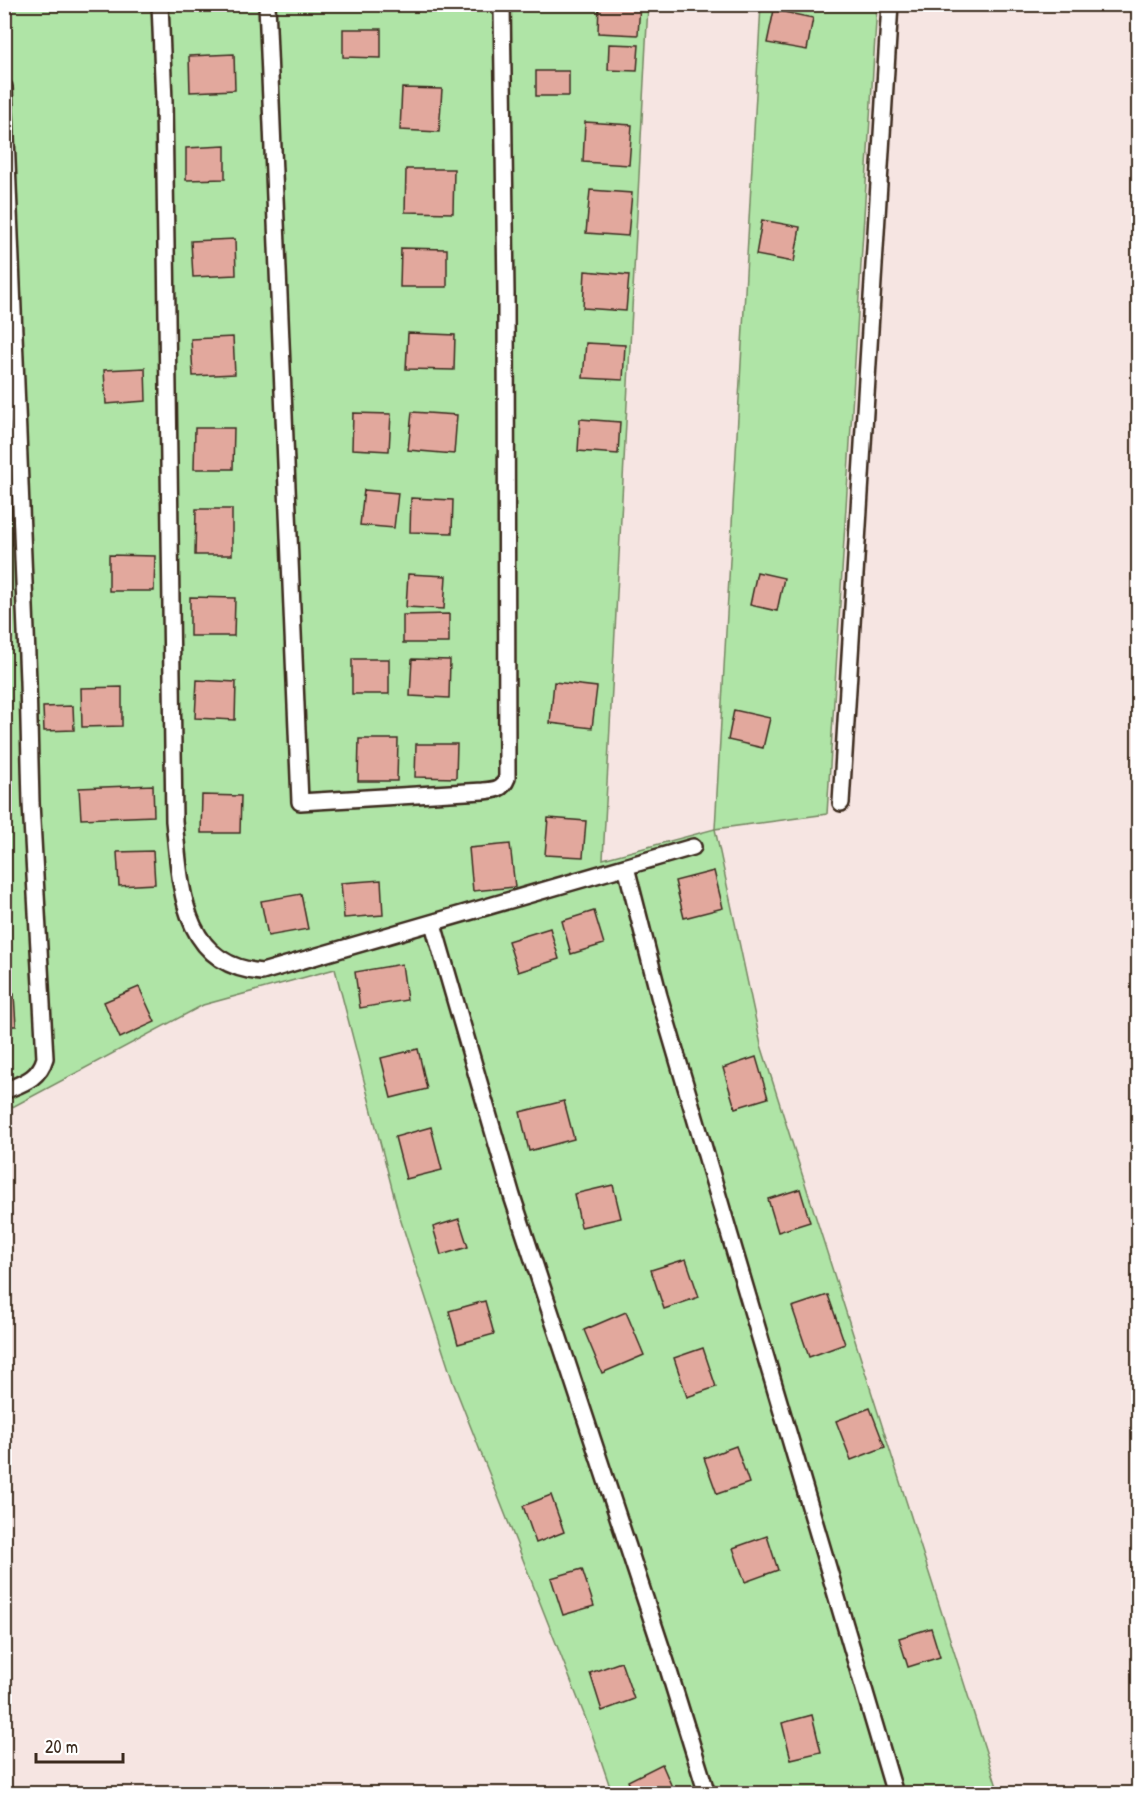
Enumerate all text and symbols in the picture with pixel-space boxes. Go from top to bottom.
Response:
scale bar [36,1726,123,1764]
text: 20 m [45,1734,78,1759]

